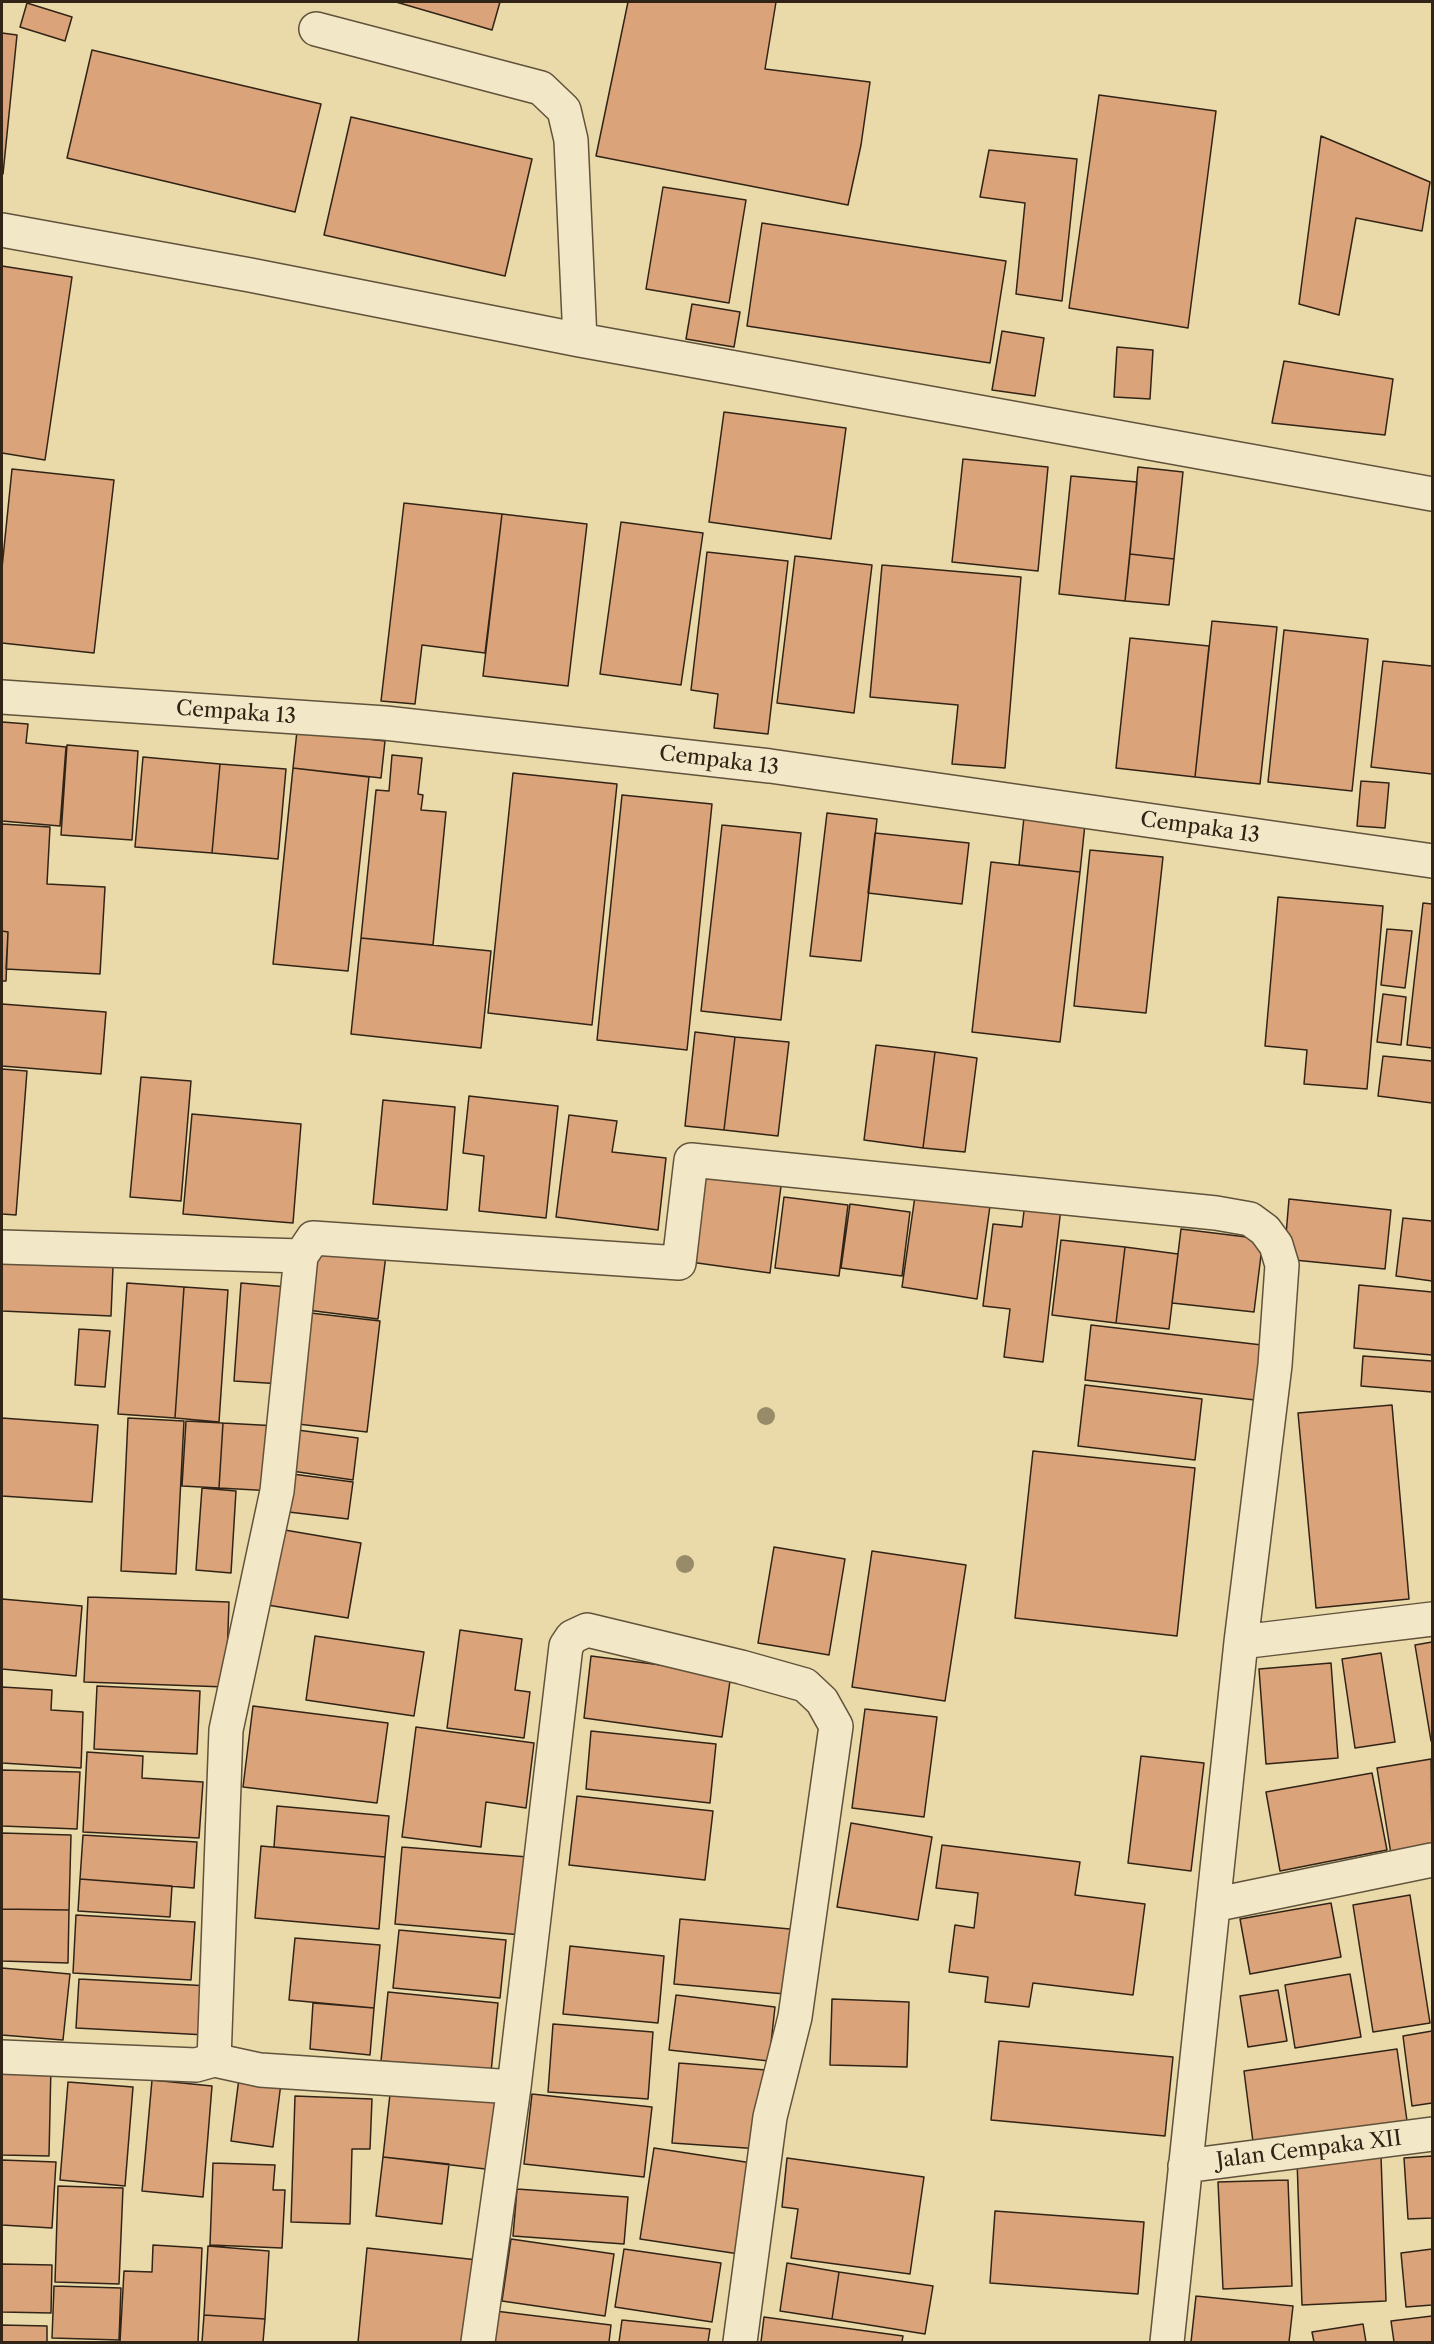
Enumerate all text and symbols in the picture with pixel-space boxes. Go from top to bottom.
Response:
street label: Cempaka 13 [175,696,297,730]
street label: Cempaka 13 [658,741,780,781]
street label: Cempaka 13 [1139,807,1261,849]
street label: Jalan Cempaka XII [1215,2126,1403,2174]

